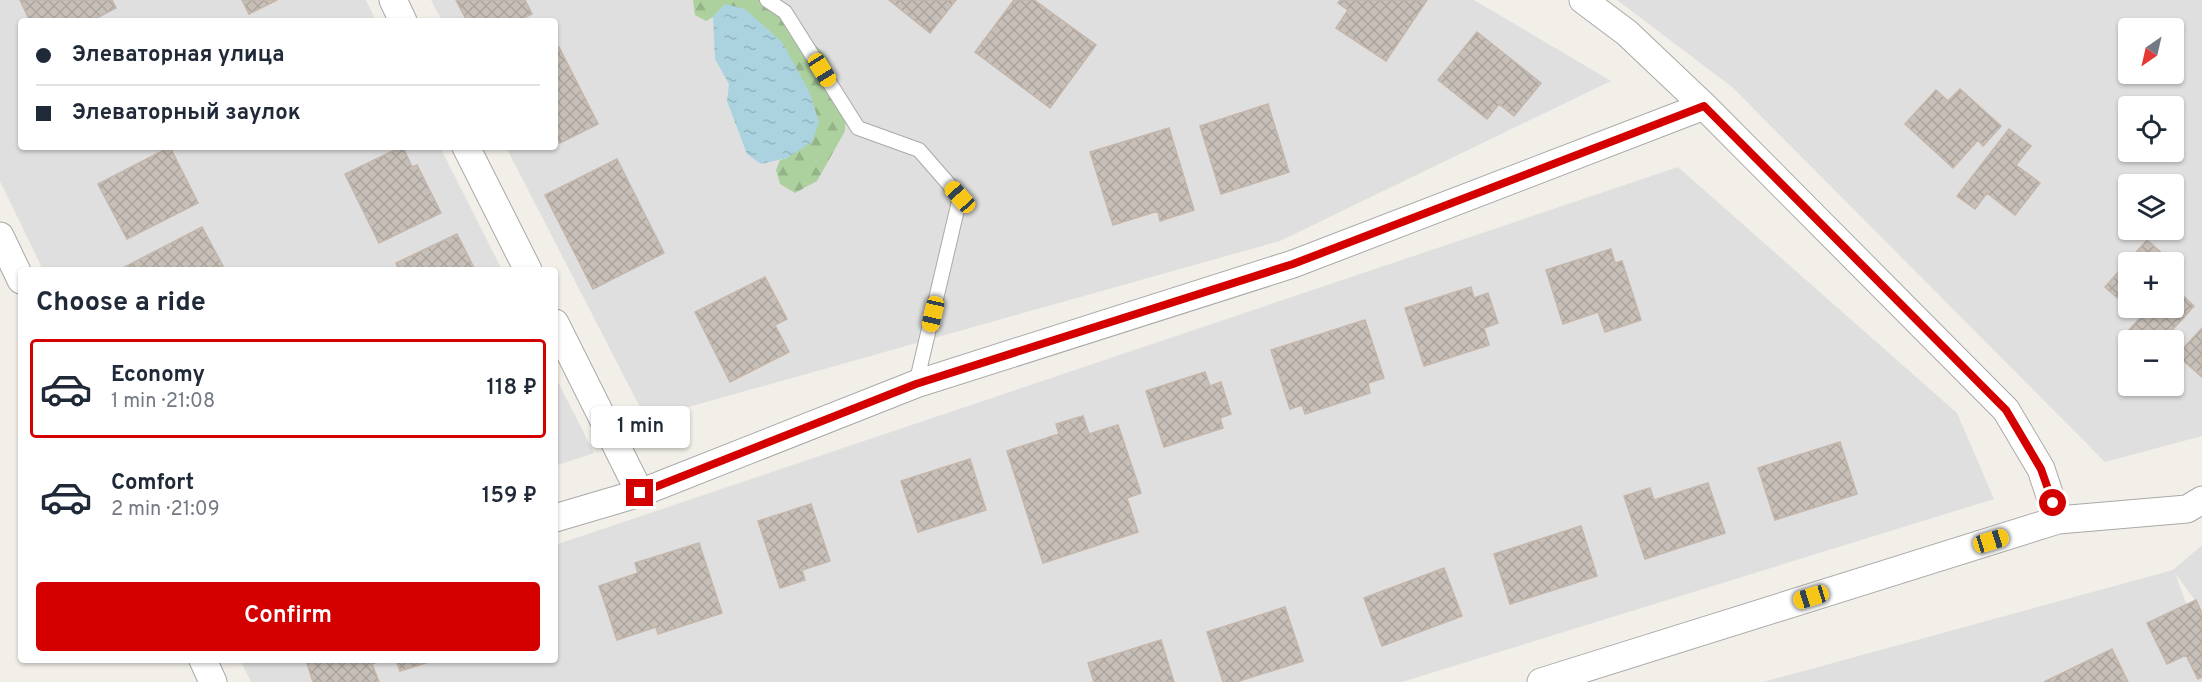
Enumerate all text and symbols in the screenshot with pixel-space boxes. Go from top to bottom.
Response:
north arrow [2118,18,2184,84]
map controls [2118,18,2184,396]
text: Элеваторная улица [72,42,285,69]
car [805,50,839,90]
button: locate [2118,96,2184,162]
text: Элеваторный заулок [72,100,301,127]
button: layers [2118,174,2184,240]
car [941,178,979,216]
button: + [2118,252,2184,318]
text: Choose a ride [36,286,206,320]
car [920,294,946,334]
button: − [2118,330,2184,396]
icon: car [39,362,93,416]
text: Economy [111,362,205,389]
text: 118 ₽ [486,375,537,402]
text: 1 min · 21:08 [111,389,215,415]
callout: 1 min [590,406,690,448]
text: 1 min [617,414,664,440]
icon: car [39,470,93,524]
text: Comfort [111,470,194,497]
route end [626,479,653,506]
text: 159 ₽ [482,483,537,510]
route start [2039,489,2066,516]
text: 2 min · 21:09 [111,497,220,523]
car [1971,527,2011,555]
button: Confirm [36,582,540,651]
car [1791,583,1831,611]

